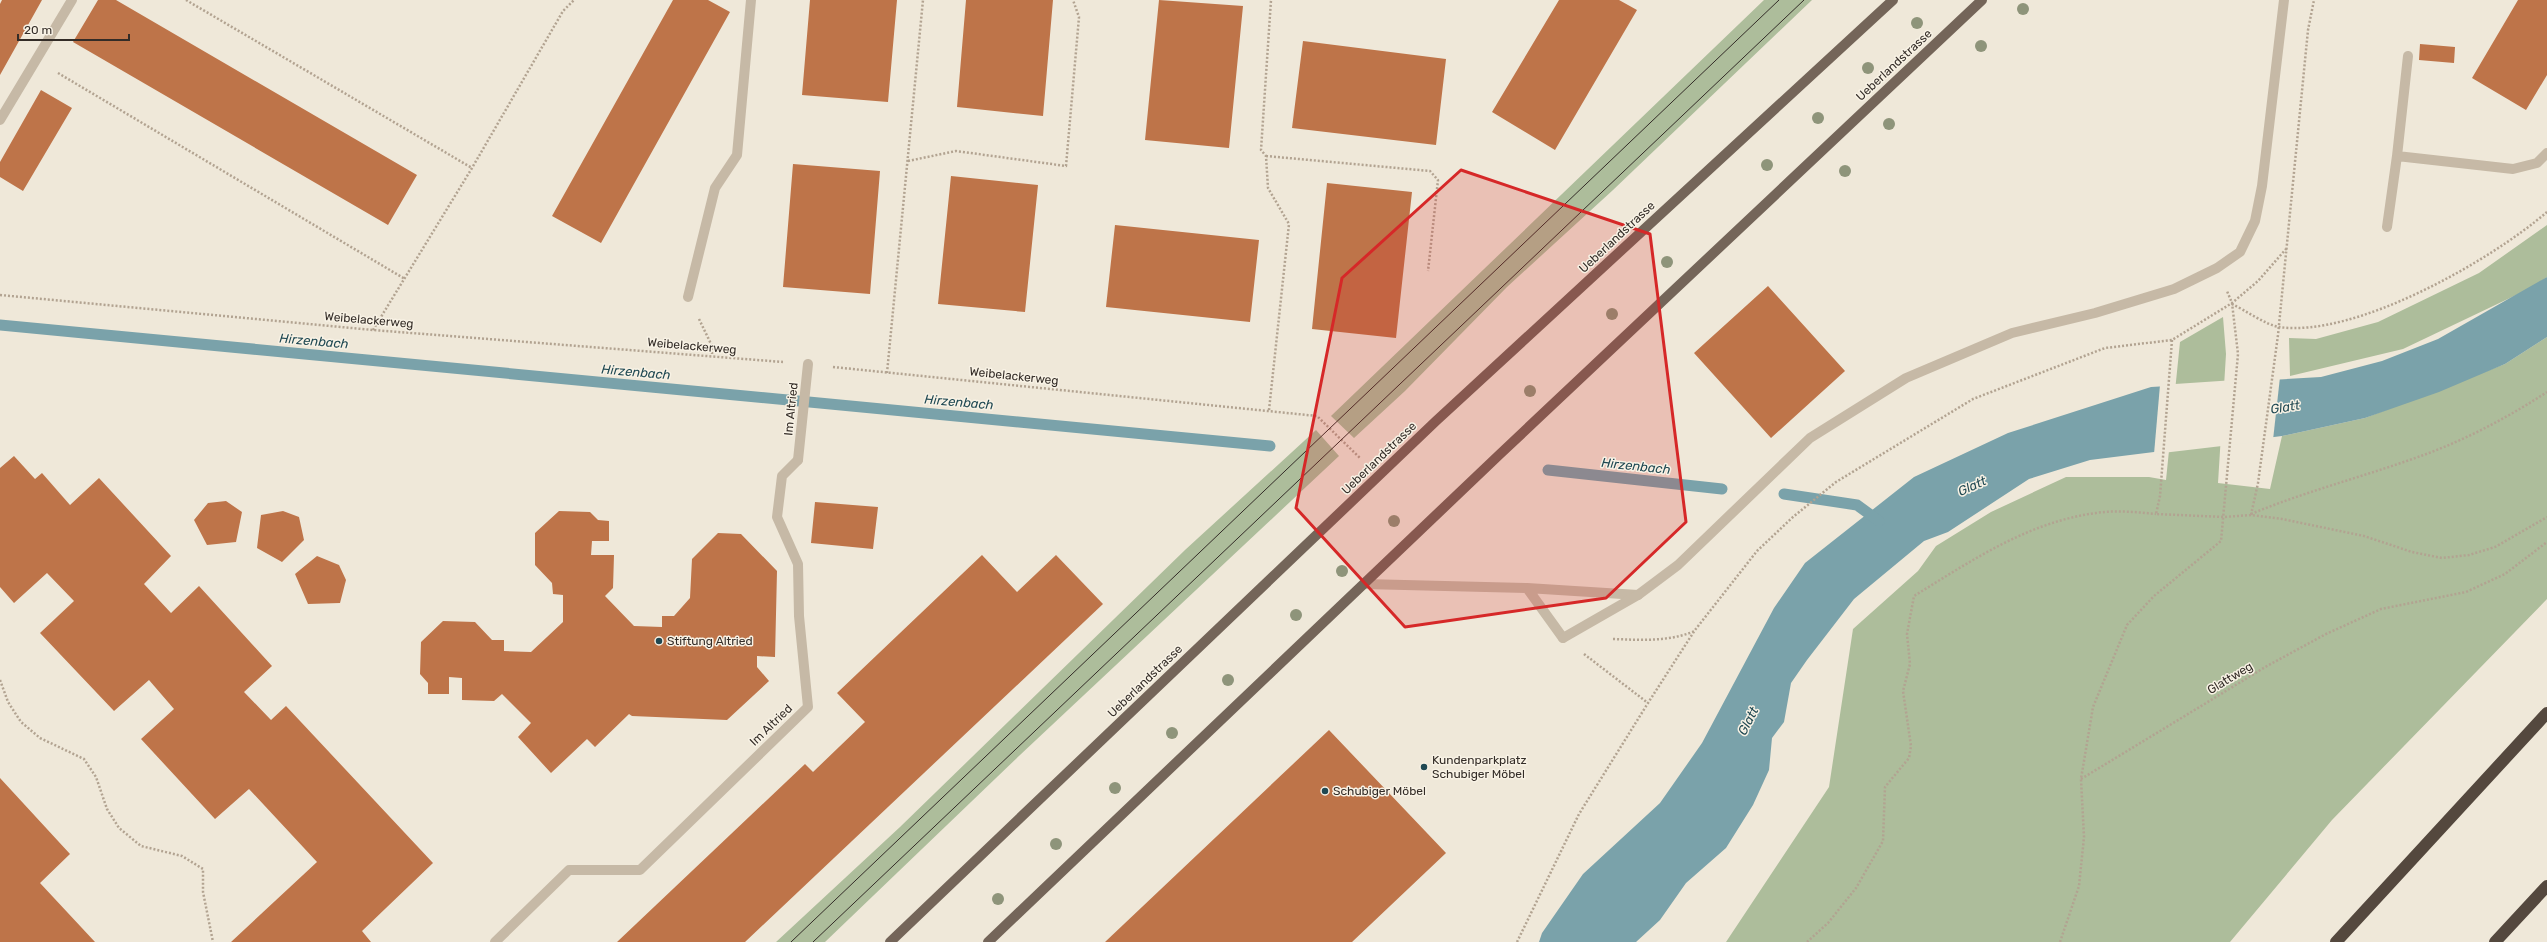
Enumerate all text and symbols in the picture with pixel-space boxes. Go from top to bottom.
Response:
scale bar [18,16,129,42]
text: 20 m [24,23,52,37]
street label: Ueberlandstrasse [1853,26,1935,104]
street label: Ueberlandstrasse [1576,198,1658,276]
street label: Weibelackerweg [324,309,414,331]
water label: Hirzenbach [279,331,349,352]
street label: Weibelackerweg [647,335,737,357]
water label: Hirzenbach [601,362,671,383]
street label: Weibelackerweg [969,364,1059,388]
street label: Im Altried [781,382,801,436]
water label: Hirzenbach [924,392,994,413]
water label: Glatt [2269,397,2302,417]
street label: Ueberlandstrasse [1339,419,1419,497]
water label: Hirzenbach [1601,455,1671,477]
water label: Glatt [1955,473,1989,499]
place label: Stiftung Altried [667,634,753,648]
marker: Stiftung Altried [654,636,664,646]
street label: Ueberlandstrasse [1105,642,1185,720]
street label: Glattweg [2205,659,2255,697]
street label: Im Altried [747,701,795,749]
water label: Glatt [1735,704,1762,738]
place label: Kundenparkplatz Schubiger Möbel [1432,753,1527,781]
marker: Kundenparkplatz Schubiger Möbel [1419,762,1429,772]
place label: Schubiger Möbel [1333,784,1426,798]
marker: Schubiger Möbel [1320,786,1330,796]

